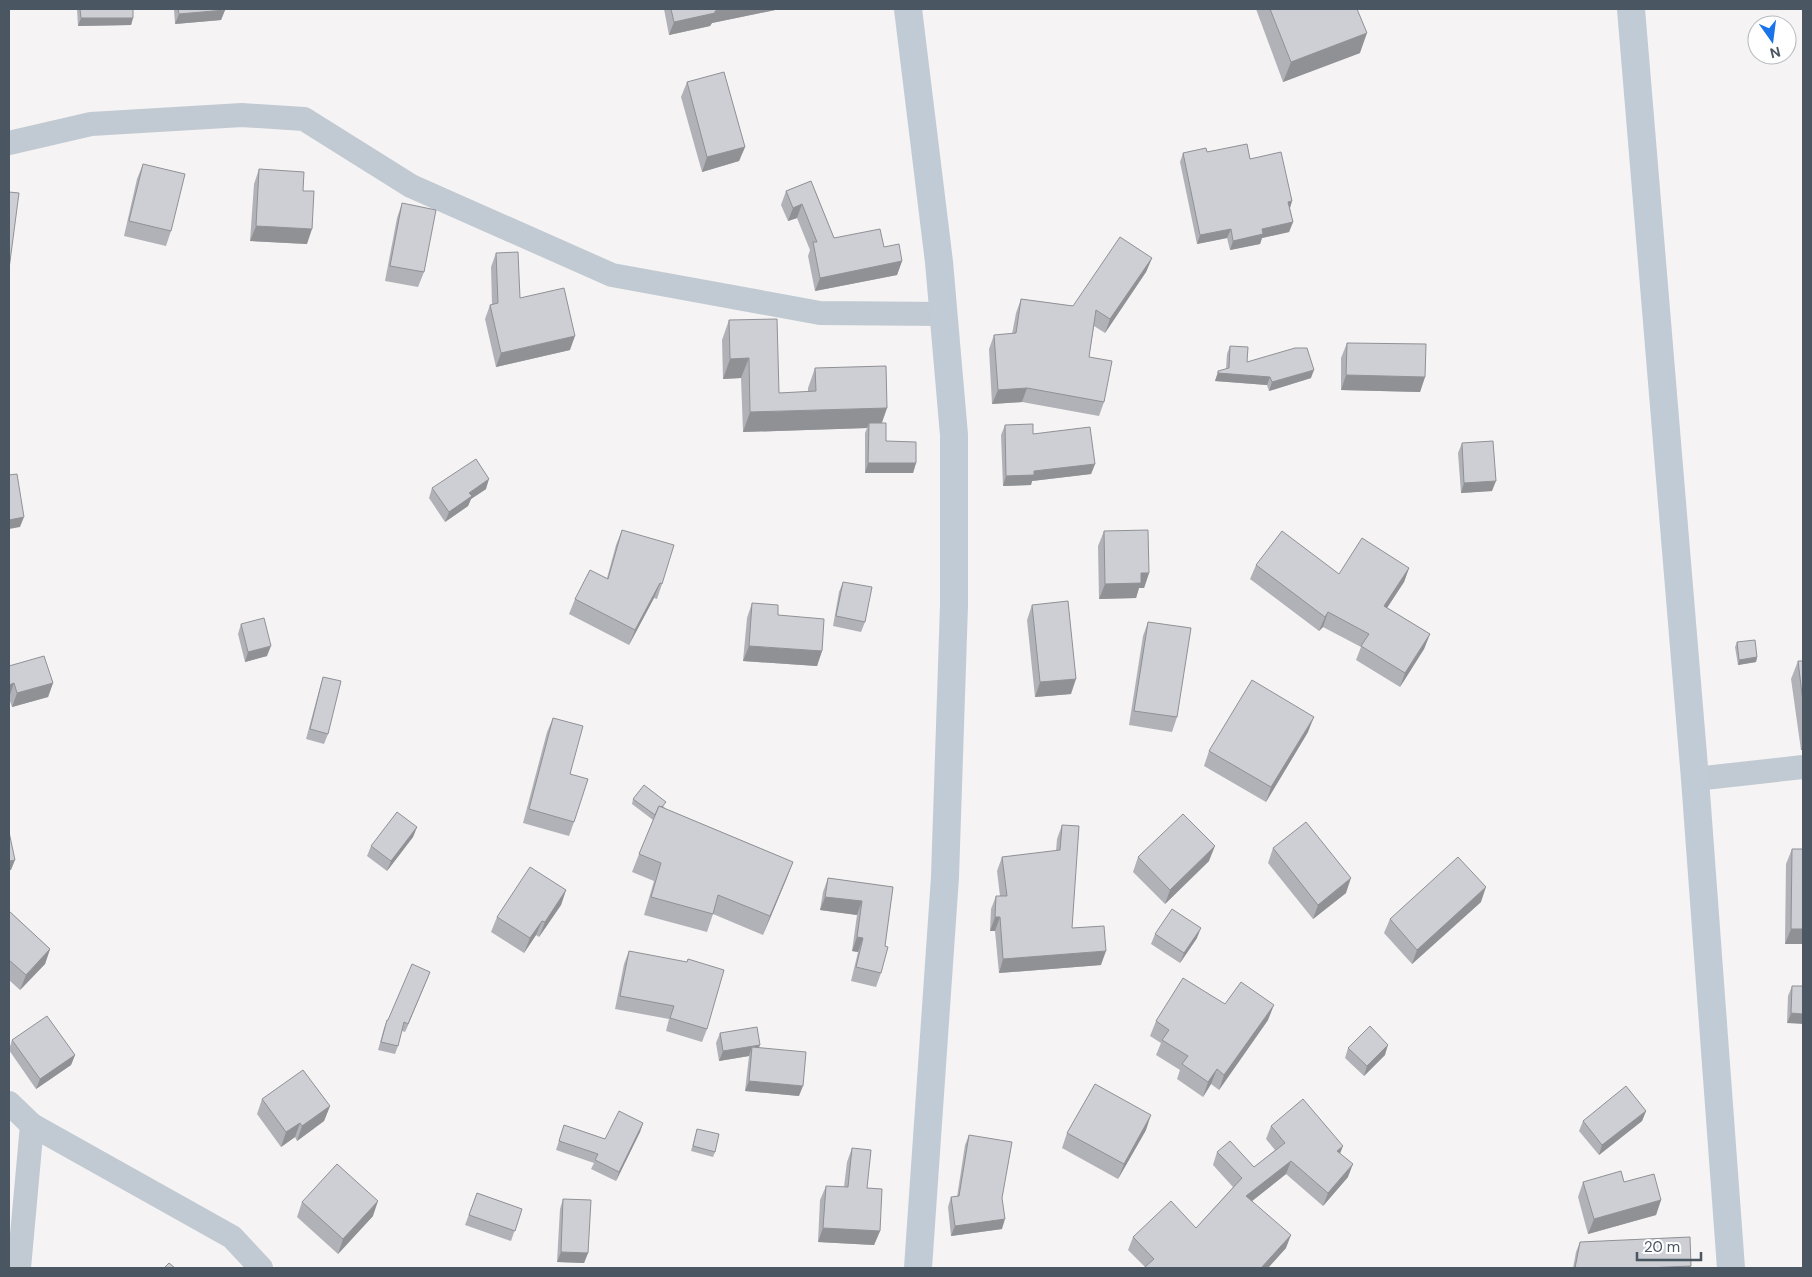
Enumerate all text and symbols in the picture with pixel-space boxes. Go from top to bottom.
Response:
north arrow [1747,15,1797,65]
text: N [1768,43,1782,63]
scale bar [1637,1230,1701,1262]
text: 20 m [1644,1237,1680,1257]

